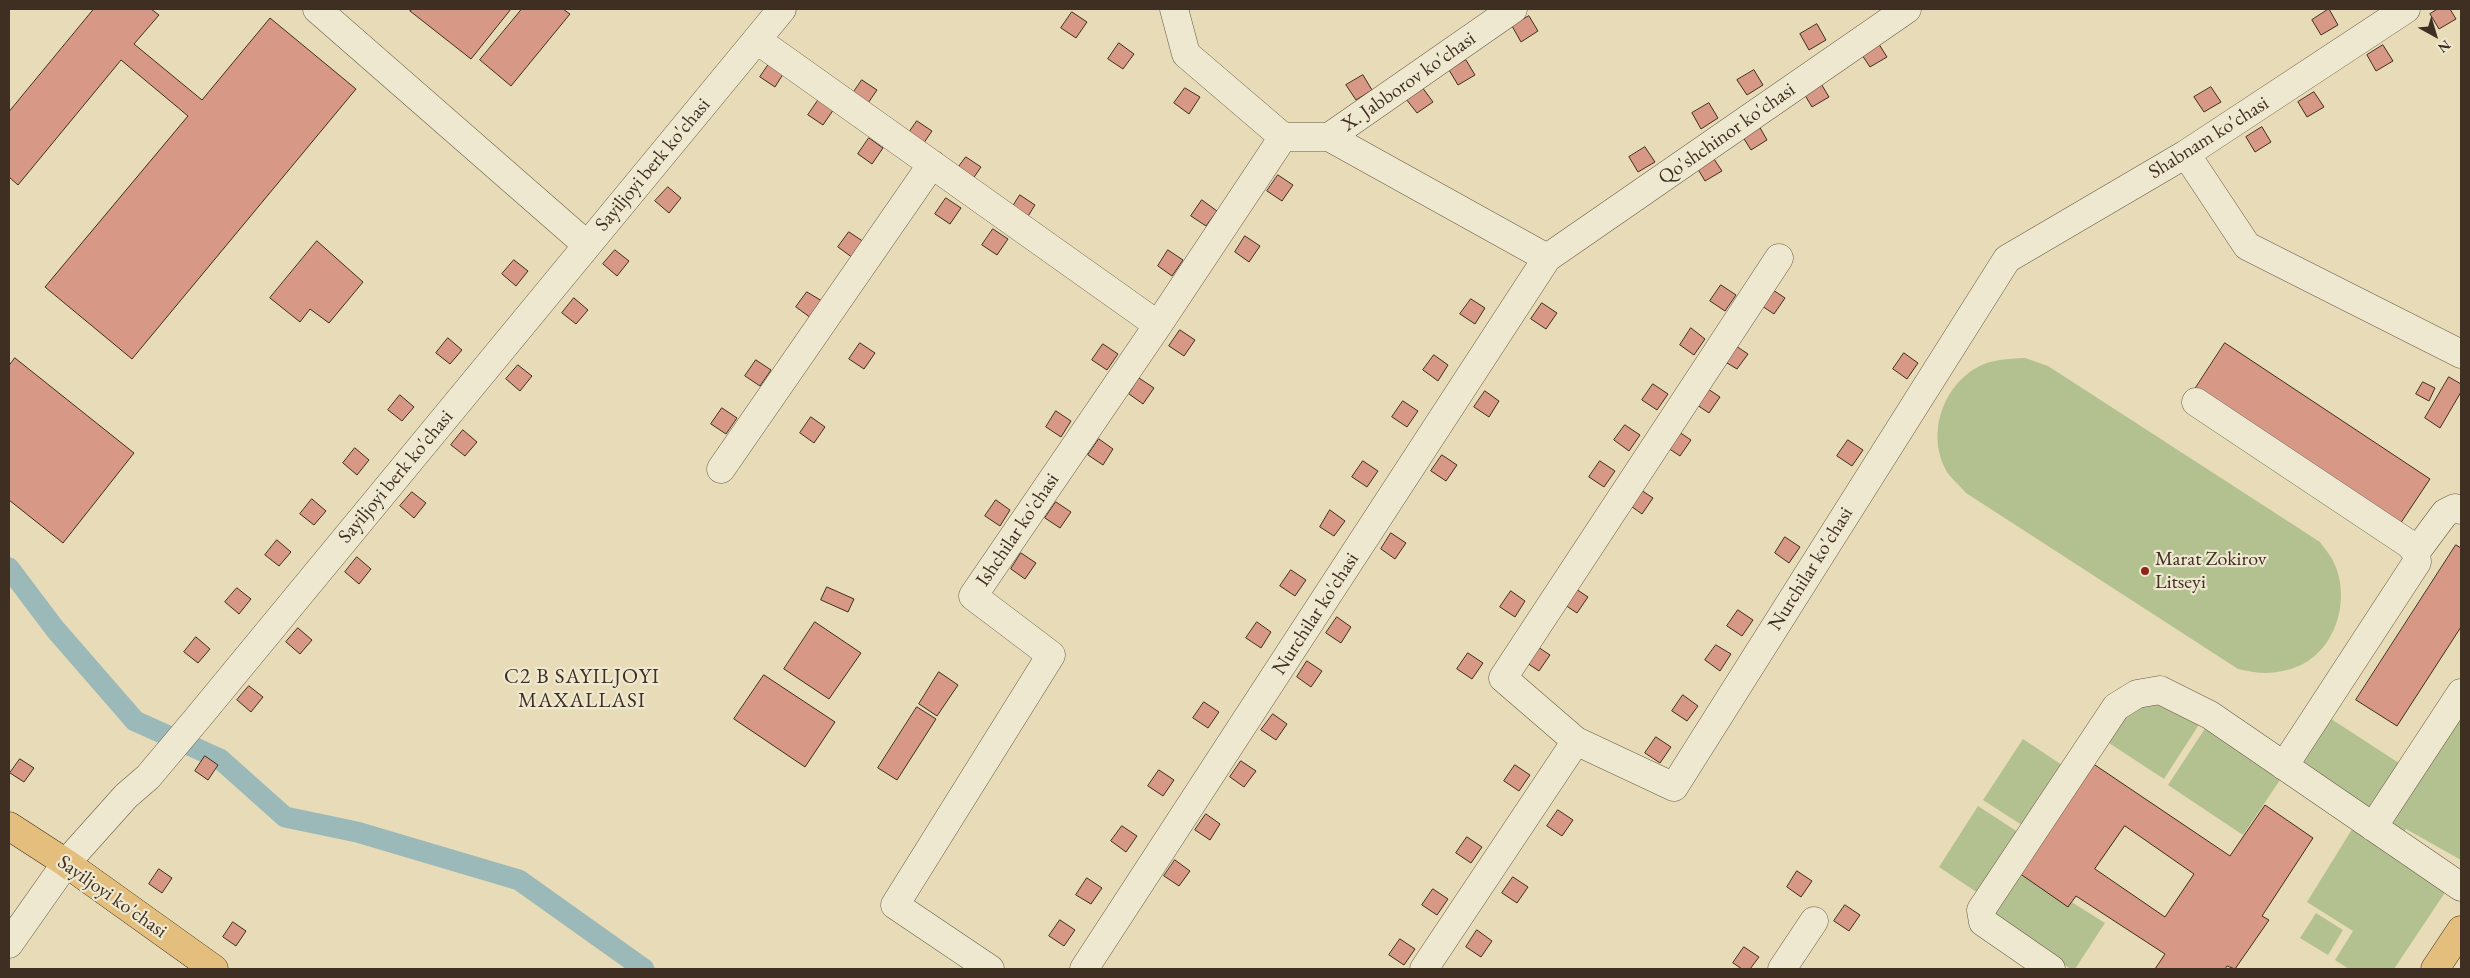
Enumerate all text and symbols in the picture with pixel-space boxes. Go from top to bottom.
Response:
north arrow [2410,10,2460,60]
street label: X. Jabborov ko'chasi [1337,27,1481,137]
text: N [2434,36,2455,57]
street label: Qo'shchinor ko'chasi [1654,78,1800,190]
street label: Shabnam ko'chasi [2145,92,2273,184]
street label: Sayiljoyi berk ko'chasi [590,94,716,236]
street label: Sayiljoyi berk ko'chasi [333,406,459,548]
street label: Ishchilar ko'chasi [971,469,1065,591]
street label: Nurchilar ko'chasi [1763,503,1859,635]
street label: Nurchilar ko'chasi [1268,548,1364,680]
place label: Marat Zokirov Litseyi [2155,548,2267,595]
marker: Marat Zokirov Litseyi [2139,565,2151,577]
district label: C2 B SAYILJOYI MAXALLASI [502,664,662,714]
street label: Sayiljoyi ko'chasi [53,850,171,944]

